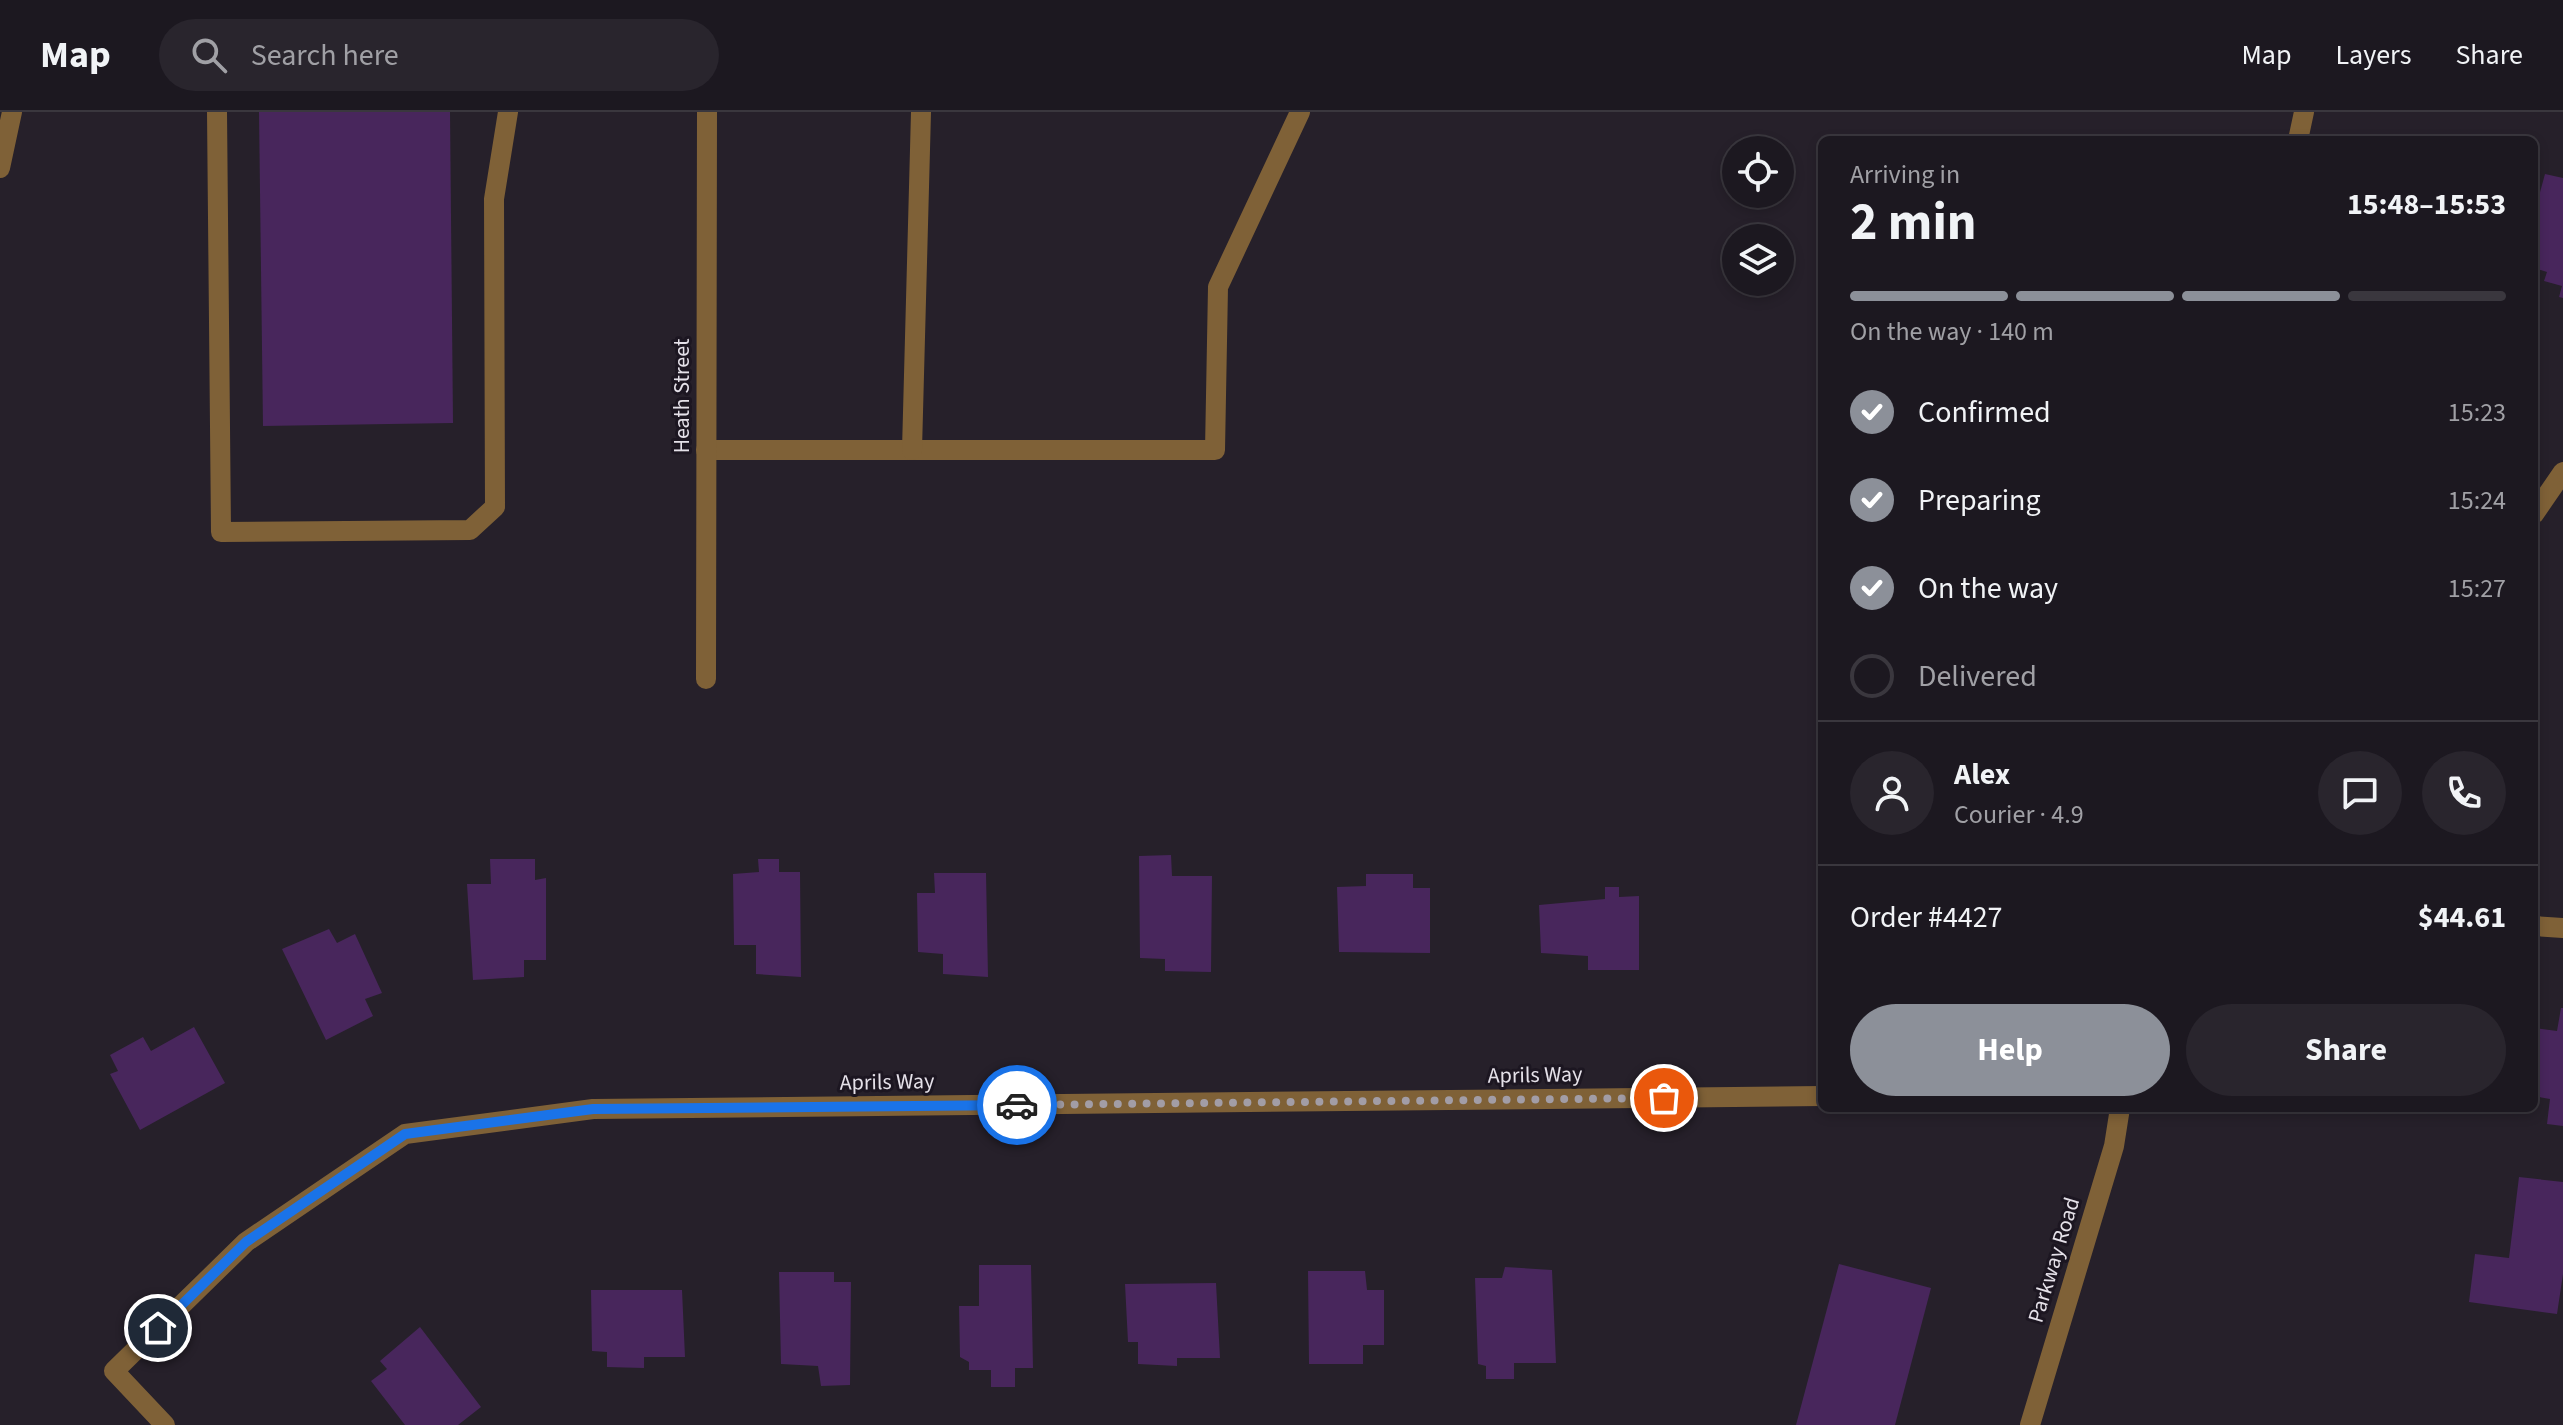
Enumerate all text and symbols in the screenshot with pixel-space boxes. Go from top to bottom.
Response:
search box [159,19,719,91]
text: Map [40,28,111,82]
icon: search [187,33,231,77]
text: Search here [251,34,399,77]
text: Map [2241,35,2291,75]
text: Layers [2335,35,2411,75]
text: Share [2455,35,2523,75]
map controls [1722,136,1794,296]
button: locate [1722,136,1794,208]
text: Arriving in [1850,156,1960,193]
text: 15:48–15:53 [2347,183,2506,226]
text: 2 min [1850,186,1977,260]
button: layers [1722,224,1794,296]
text: On the way · 140 m [1850,313,2054,350]
street label: Heath Street [666,338,698,453]
icon: check [1850,390,1894,434]
text: Confirmed [1918,391,2051,434]
text: 15:23 [2448,394,2506,431]
icon: check [1850,478,1894,522]
text: Preparing [1918,479,2041,522]
text: 15:24 [2448,482,2506,519]
icon: check [1850,566,1894,610]
text: On the way [1918,567,2058,610]
text: 15:27 [2448,570,2506,607]
text: Delivered [1918,655,2037,698]
button: person [1850,751,1934,835]
button: chat [2318,751,2402,835]
button: phone [2422,751,2506,835]
text: Alex [1954,753,2010,796]
text: Courier · 4.9 [1954,796,2084,833]
text: Order #4427 [1850,896,2003,939]
text: $44.61 [2418,896,2506,939]
button: Help [1850,1004,2170,1096]
button: Share [2186,1004,2506,1096]
street label: Aprils Way [1487,1058,1583,1092]
pin [1630,1064,1698,1132]
street label: Aprils Way [839,1065,935,1099]
courier [977,1065,1057,1145]
icon: bag [1642,1076,1686,1120]
icon: car [995,1083,1039,1127]
street label: Parkway Road [2020,1193,2088,1327]
pin [124,1294,192,1362]
icon: home [136,1306,180,1350]

